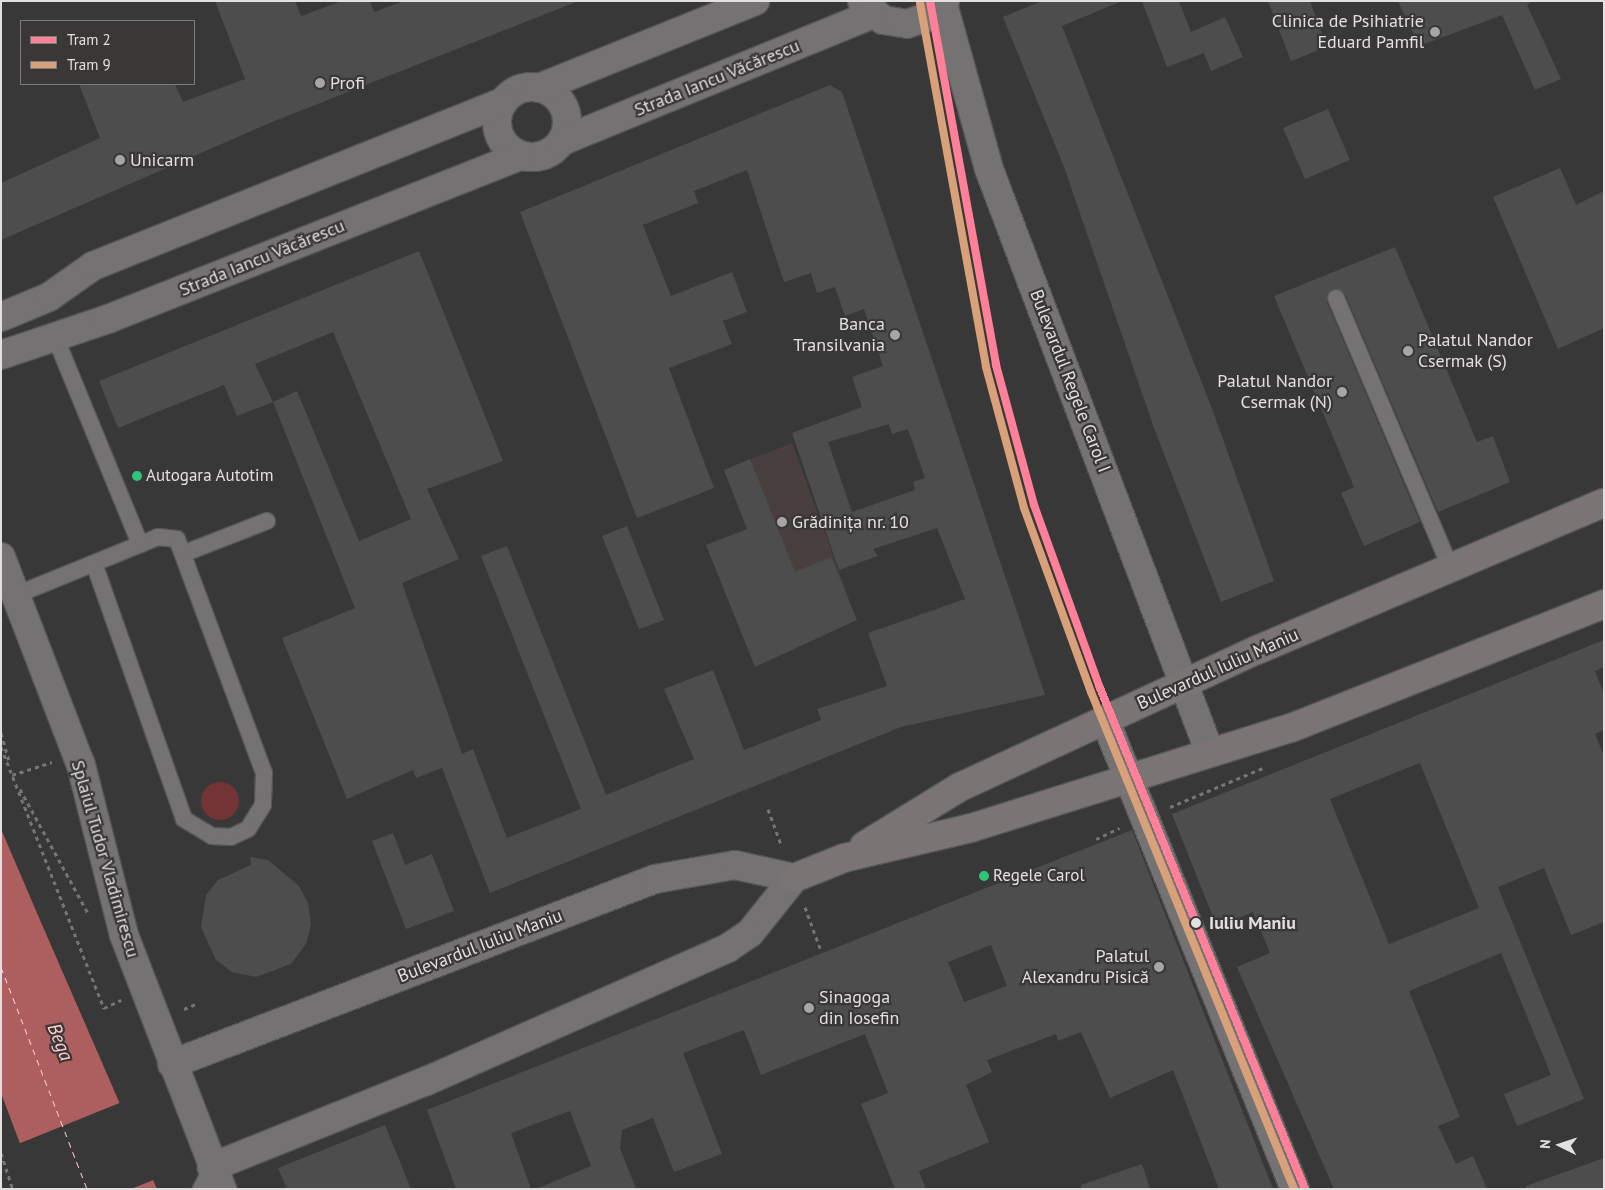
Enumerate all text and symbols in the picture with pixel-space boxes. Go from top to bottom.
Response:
place label: Clinica de Psihiatrie Eduard Pamfil [1272,11,1424,54]
legend [20,20,195,85]
marker: Clinica de Psihiatrie Eduard Pamfil [1428,25,1442,39]
text: Tram 2 [67,30,111,49]
street label: Strada Iancu Văcărescu [631,35,803,121]
text: Tram 9 [67,55,111,74]
place label: Profi [330,72,365,94]
marker: Profi [314,77,326,89]
place label: Unicarm [130,149,194,171]
marker: Unicarm [114,154,126,166]
street label: Strada Iancu Văcărescu [176,215,348,301]
street label: Bulevardul Regele Carol I [1025,286,1115,476]
place label: Banca Transilvania [793,314,885,356]
marker: Banca Transilvania [889,329,901,341]
place label: Palatul Nandor Csermak (S) [1418,330,1533,372]
marker: Palatul Nandor Csermak (S) [1402,345,1414,357]
place label: Palatul Nandor Csermak (N) [1217,371,1332,414]
marker: Palatul Nandor Csermak (N) [1336,386,1348,398]
place label: Autogara Autotim [146,466,274,486]
marker: Autogara Autotim [132,471,142,481]
place label: Grădinița nr. 10 [792,511,910,533]
marker: Grădinița nr. 10 [776,516,788,528]
street label: Bulevardul Iuliu Maniu [1134,624,1302,714]
street label: Splaiul Tudor Vladimirescu [66,757,144,961]
place label: Regele Carol [993,866,1084,886]
marker: Regele Carol [979,871,989,881]
street label: Bulevardul Iuliu Maniu [395,905,565,987]
place label: Iuliu Maniu [1209,912,1296,934]
marker: Iuliu Maniu [1187,914,1205,932]
place label: Palatul Alexandru Pisică [1022,946,1149,989]
marker: Palatul Alexandru Pisică [1153,961,1165,973]
place label: Sinagoga din Iosefin [819,987,899,1030]
marker: Sinagoga din Iosefin [803,1002,815,1014]
water label: Bega [42,1020,78,1064]
north arrow [1535,1120,1585,1170]
text: N [1536,1139,1554,1149]

